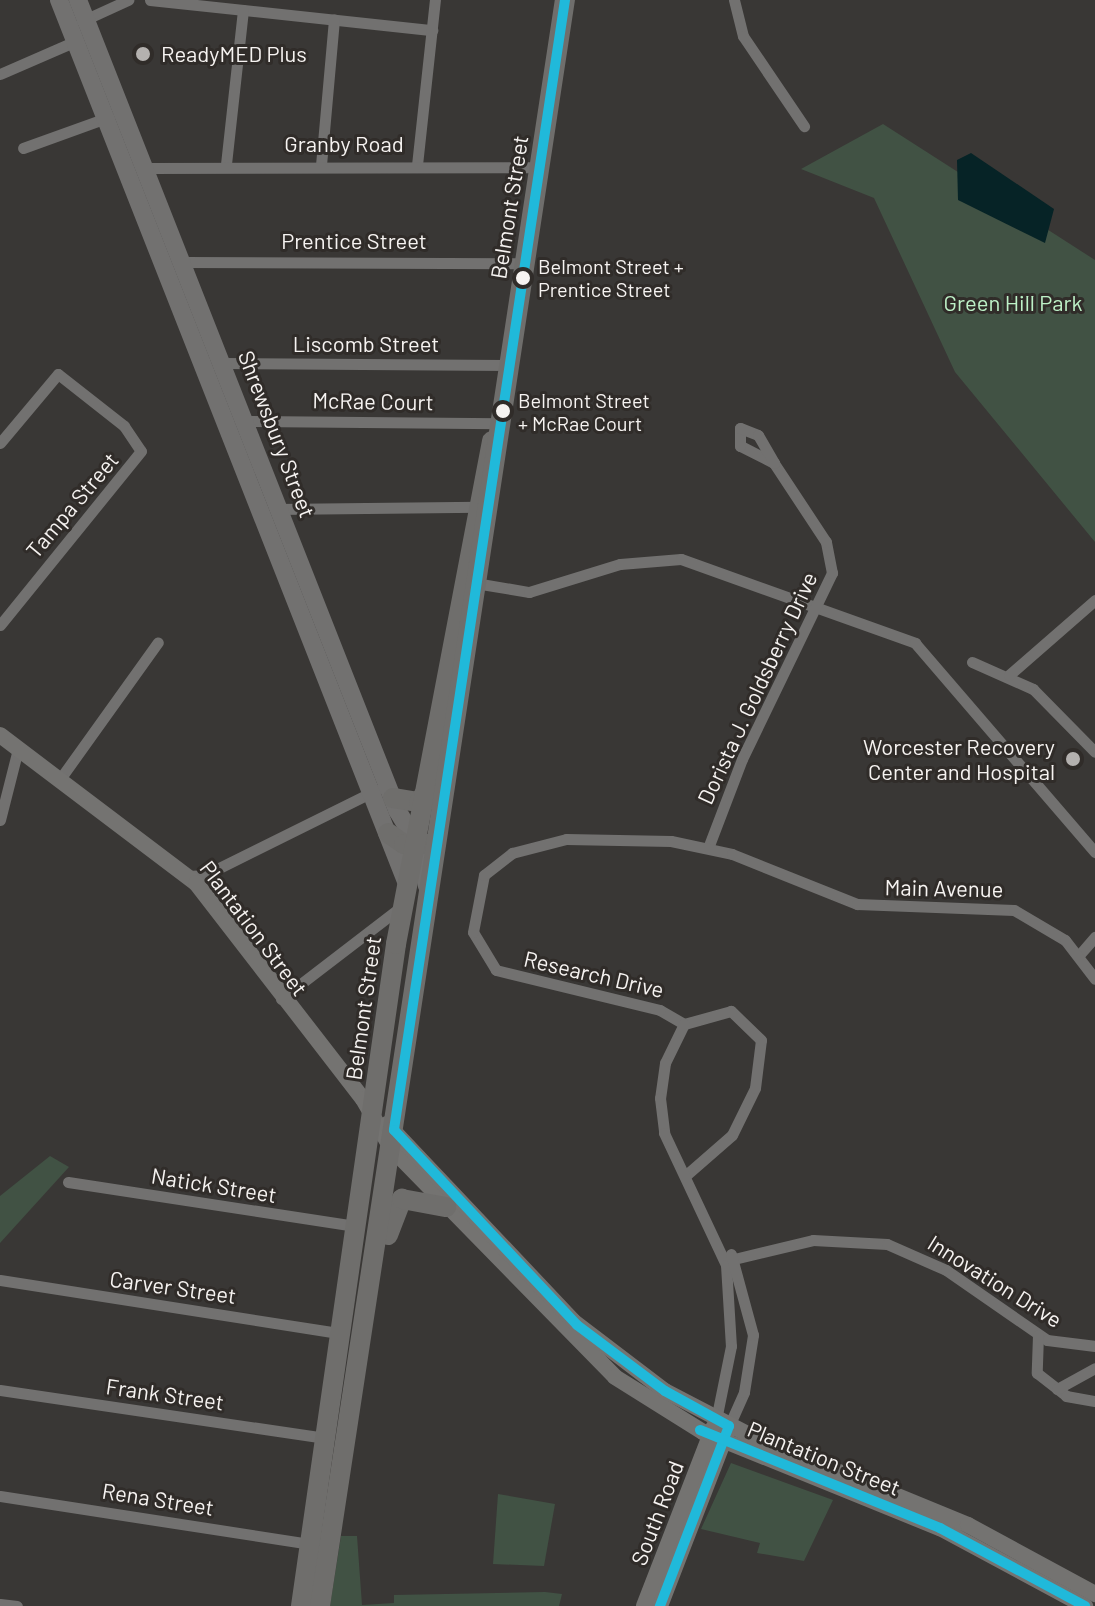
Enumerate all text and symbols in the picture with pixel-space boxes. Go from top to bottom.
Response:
place label: ReadyMED Plus [161,41,307,67]
marker: ReadyMED Plus [132,43,154,65]
street label: Granby Road [284,131,404,157]
street label: Belmont Street [485,133,533,281]
street label: Prentice Street [281,228,427,254]
place label: Belmont Street + Prentice Street [538,254,684,301]
marker: Belmont Street + Prentice Street [515,270,531,286]
park label: Green Hill Park [944,290,1082,316]
street label: Liscomb Street [293,331,439,357]
street label: Shrewsbury Street [233,347,321,521]
street label: McRae Court [312,387,434,415]
place label: Belmont Street + McRae Court [518,388,650,435]
marker: Belmont Street + McRae Court [495,403,511,419]
street label: Tampa Street [20,447,124,563]
street label: Dorista J. Goldsberry Drive [692,568,822,808]
place label: Worcester Recovery Center and Hospital [863,733,1055,784]
marker: Worcester Recovery Center and Hospital [1062,748,1084,770]
street label: Plantation Street [195,855,313,1001]
street label: Main Avenue [884,874,1004,902]
street label: Belmont Street [340,934,386,1082]
street label: Research Drive [521,945,667,1003]
street label: Natick Street [149,1162,279,1208]
street label: Innovation Drive [923,1229,1067,1333]
street label: Carver Street [108,1265,238,1309]
street label: Frank Street [104,1373,226,1415]
street label: Plantation Street [744,1415,904,1501]
street label: South Road [625,1457,689,1569]
street label: Rena Street [100,1477,216,1521]

